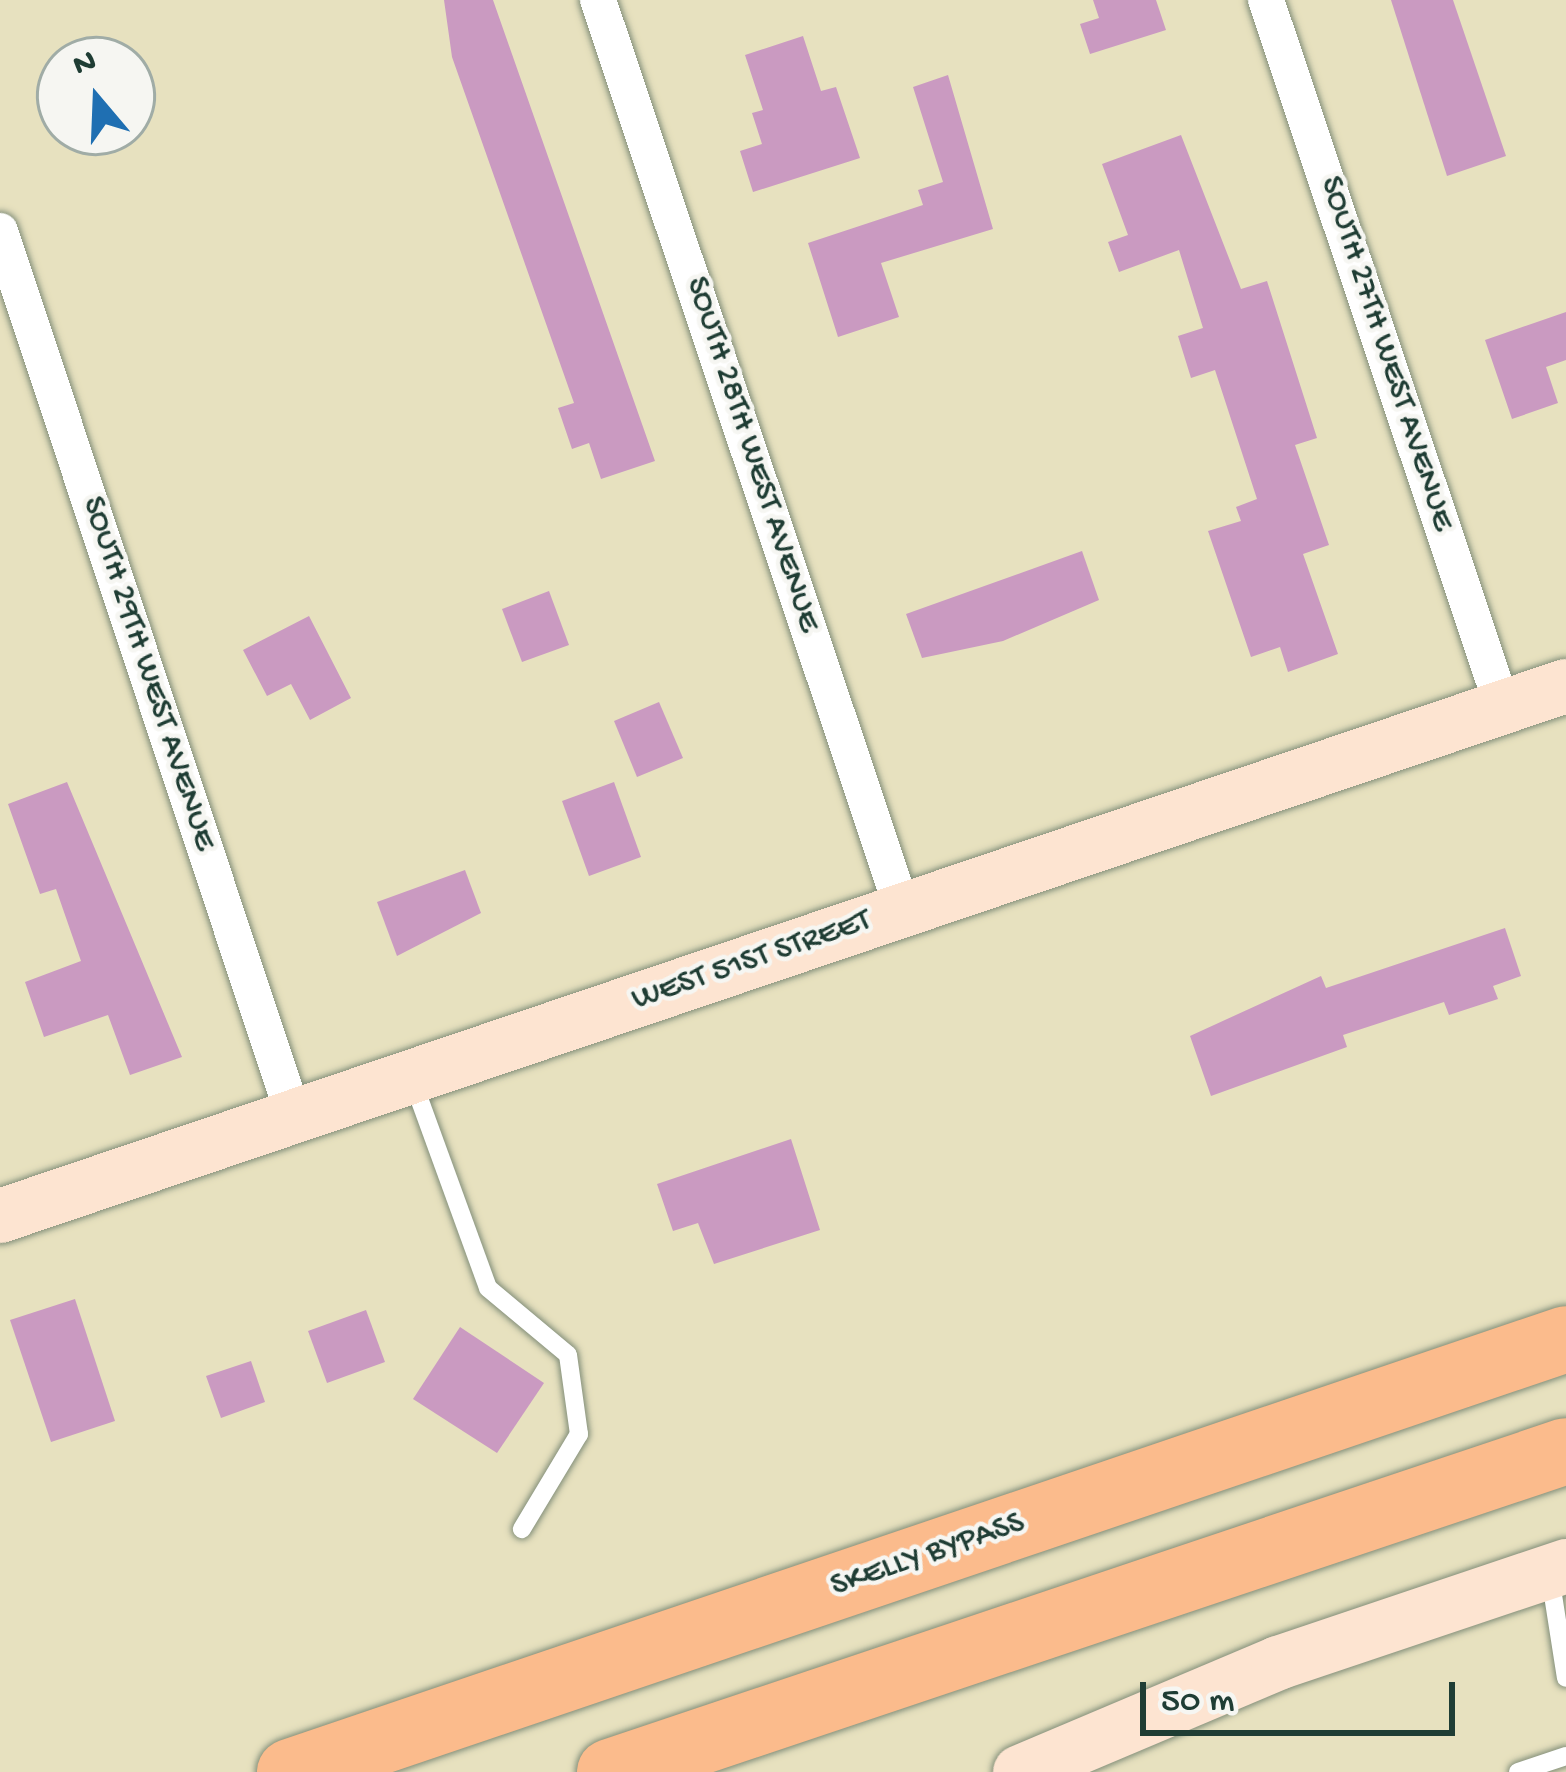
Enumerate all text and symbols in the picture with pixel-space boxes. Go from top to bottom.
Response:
north arrow [36,36,156,156]
text: N [69,43,102,86]
street label: SOUTH 27TH WEST AVENUE [1309,172,1461,536]
street label: SOUTH 28TH WEST AVENUE [675,272,827,638]
street label: SOUTH 29TH WEST AVENUE [71,492,223,856]
street label: WEST 51ST STREET [627,903,877,1021]
street label: SKELLY BYPASS [826,1504,1030,1608]
scale bar [1146,1658,1461,1732]
text: 50 m [1161,1681,1234,1724]

